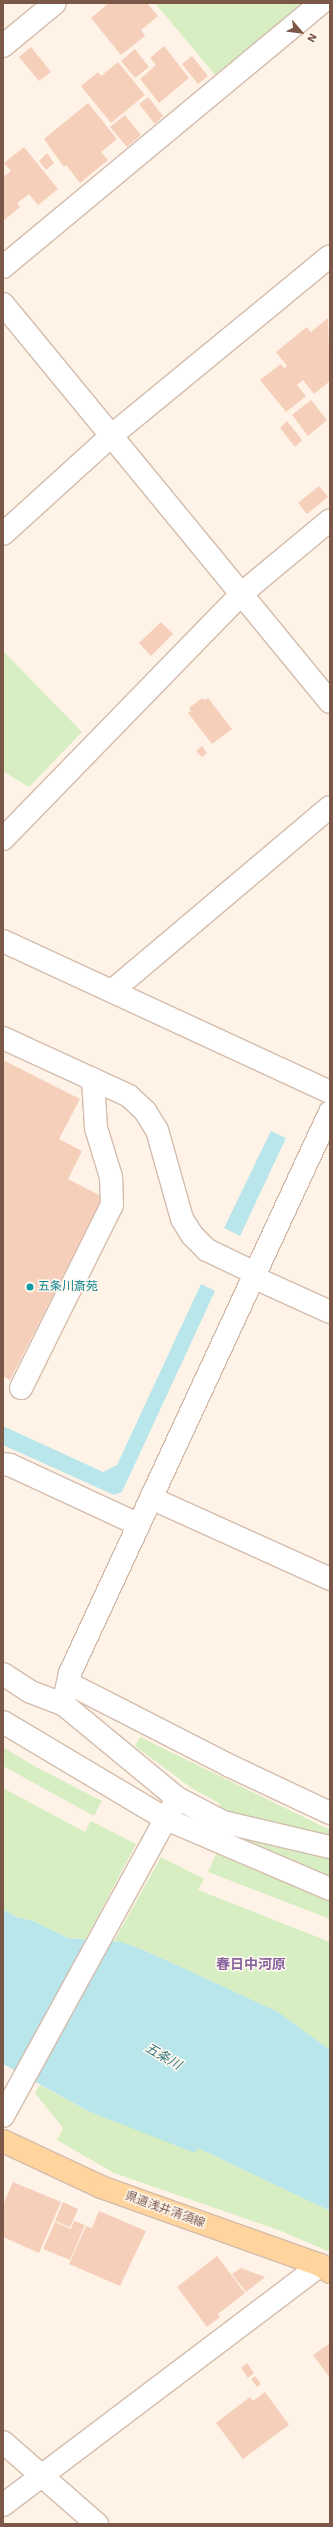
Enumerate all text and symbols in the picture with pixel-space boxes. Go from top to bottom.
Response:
north arrow [281,12,321,52]
text: N [304,31,320,45]
place label: 五条川斎苑 [38,1280,98,1294]
marker: 五条川斎苑 [25,1282,35,1292]
district label: 春日中河原 [216,1956,286,1972]
water label: 五条川 [142,2040,184,2074]
street label: 県道浅井清須線 [123,2189,207,2231]

